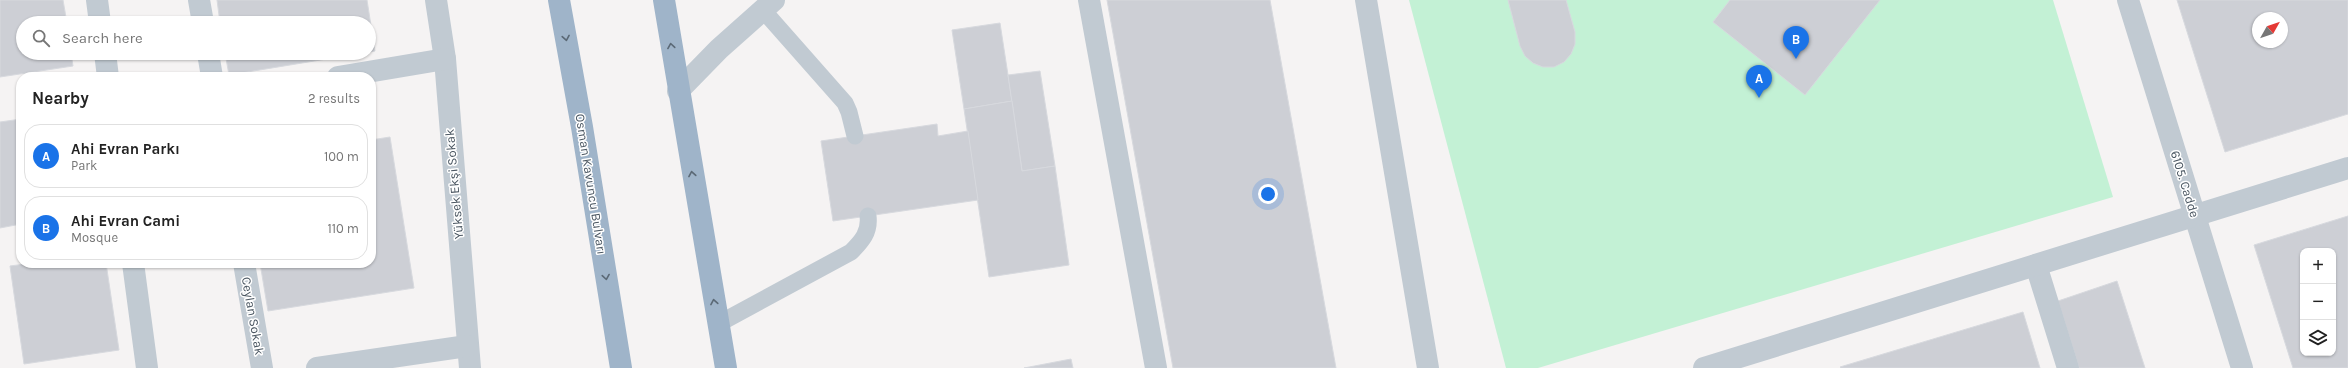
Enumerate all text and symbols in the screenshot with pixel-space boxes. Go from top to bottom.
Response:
north arrow [2252,12,2288,48]
search box [16,16,376,60]
pin: B [1783,26,1809,59]
icon: search [30,27,52,49]
text: Search here [62,29,143,47]
one-way arrow [561,35,569,41]
one-way arrow [667,43,676,49]
pin: A [1746,65,1772,98]
text: Nearby [32,88,89,108]
text: 2 results [308,91,360,106]
street label: Osman Kavuncu Bulvarı [572,113,610,255]
street label: Yüksek Ekşi Sokak [442,128,466,240]
text: Ahi Evran Parkı [71,140,180,158]
text: A [42,149,50,164]
text: 100 m [324,149,359,164]
street label: 6105. Cadde [2168,149,2202,220]
text: Park [71,158,97,173]
one-way arrow [688,171,697,177]
your location [1258,184,1278,204]
text: Ahi Evran Cami [71,212,180,230]
text: B [42,221,50,236]
text: 110 m [327,221,359,236]
text: Mosque [71,230,118,245]
map controls [2300,248,2336,356]
button: + [2300,248,2336,284]
one-way arrow [601,274,610,280]
street label: Ceylan Sokak [239,276,267,356]
button: − [2300,284,2336,320]
one-way arrow [710,299,719,305]
button: layers [2300,320,2336,356]

